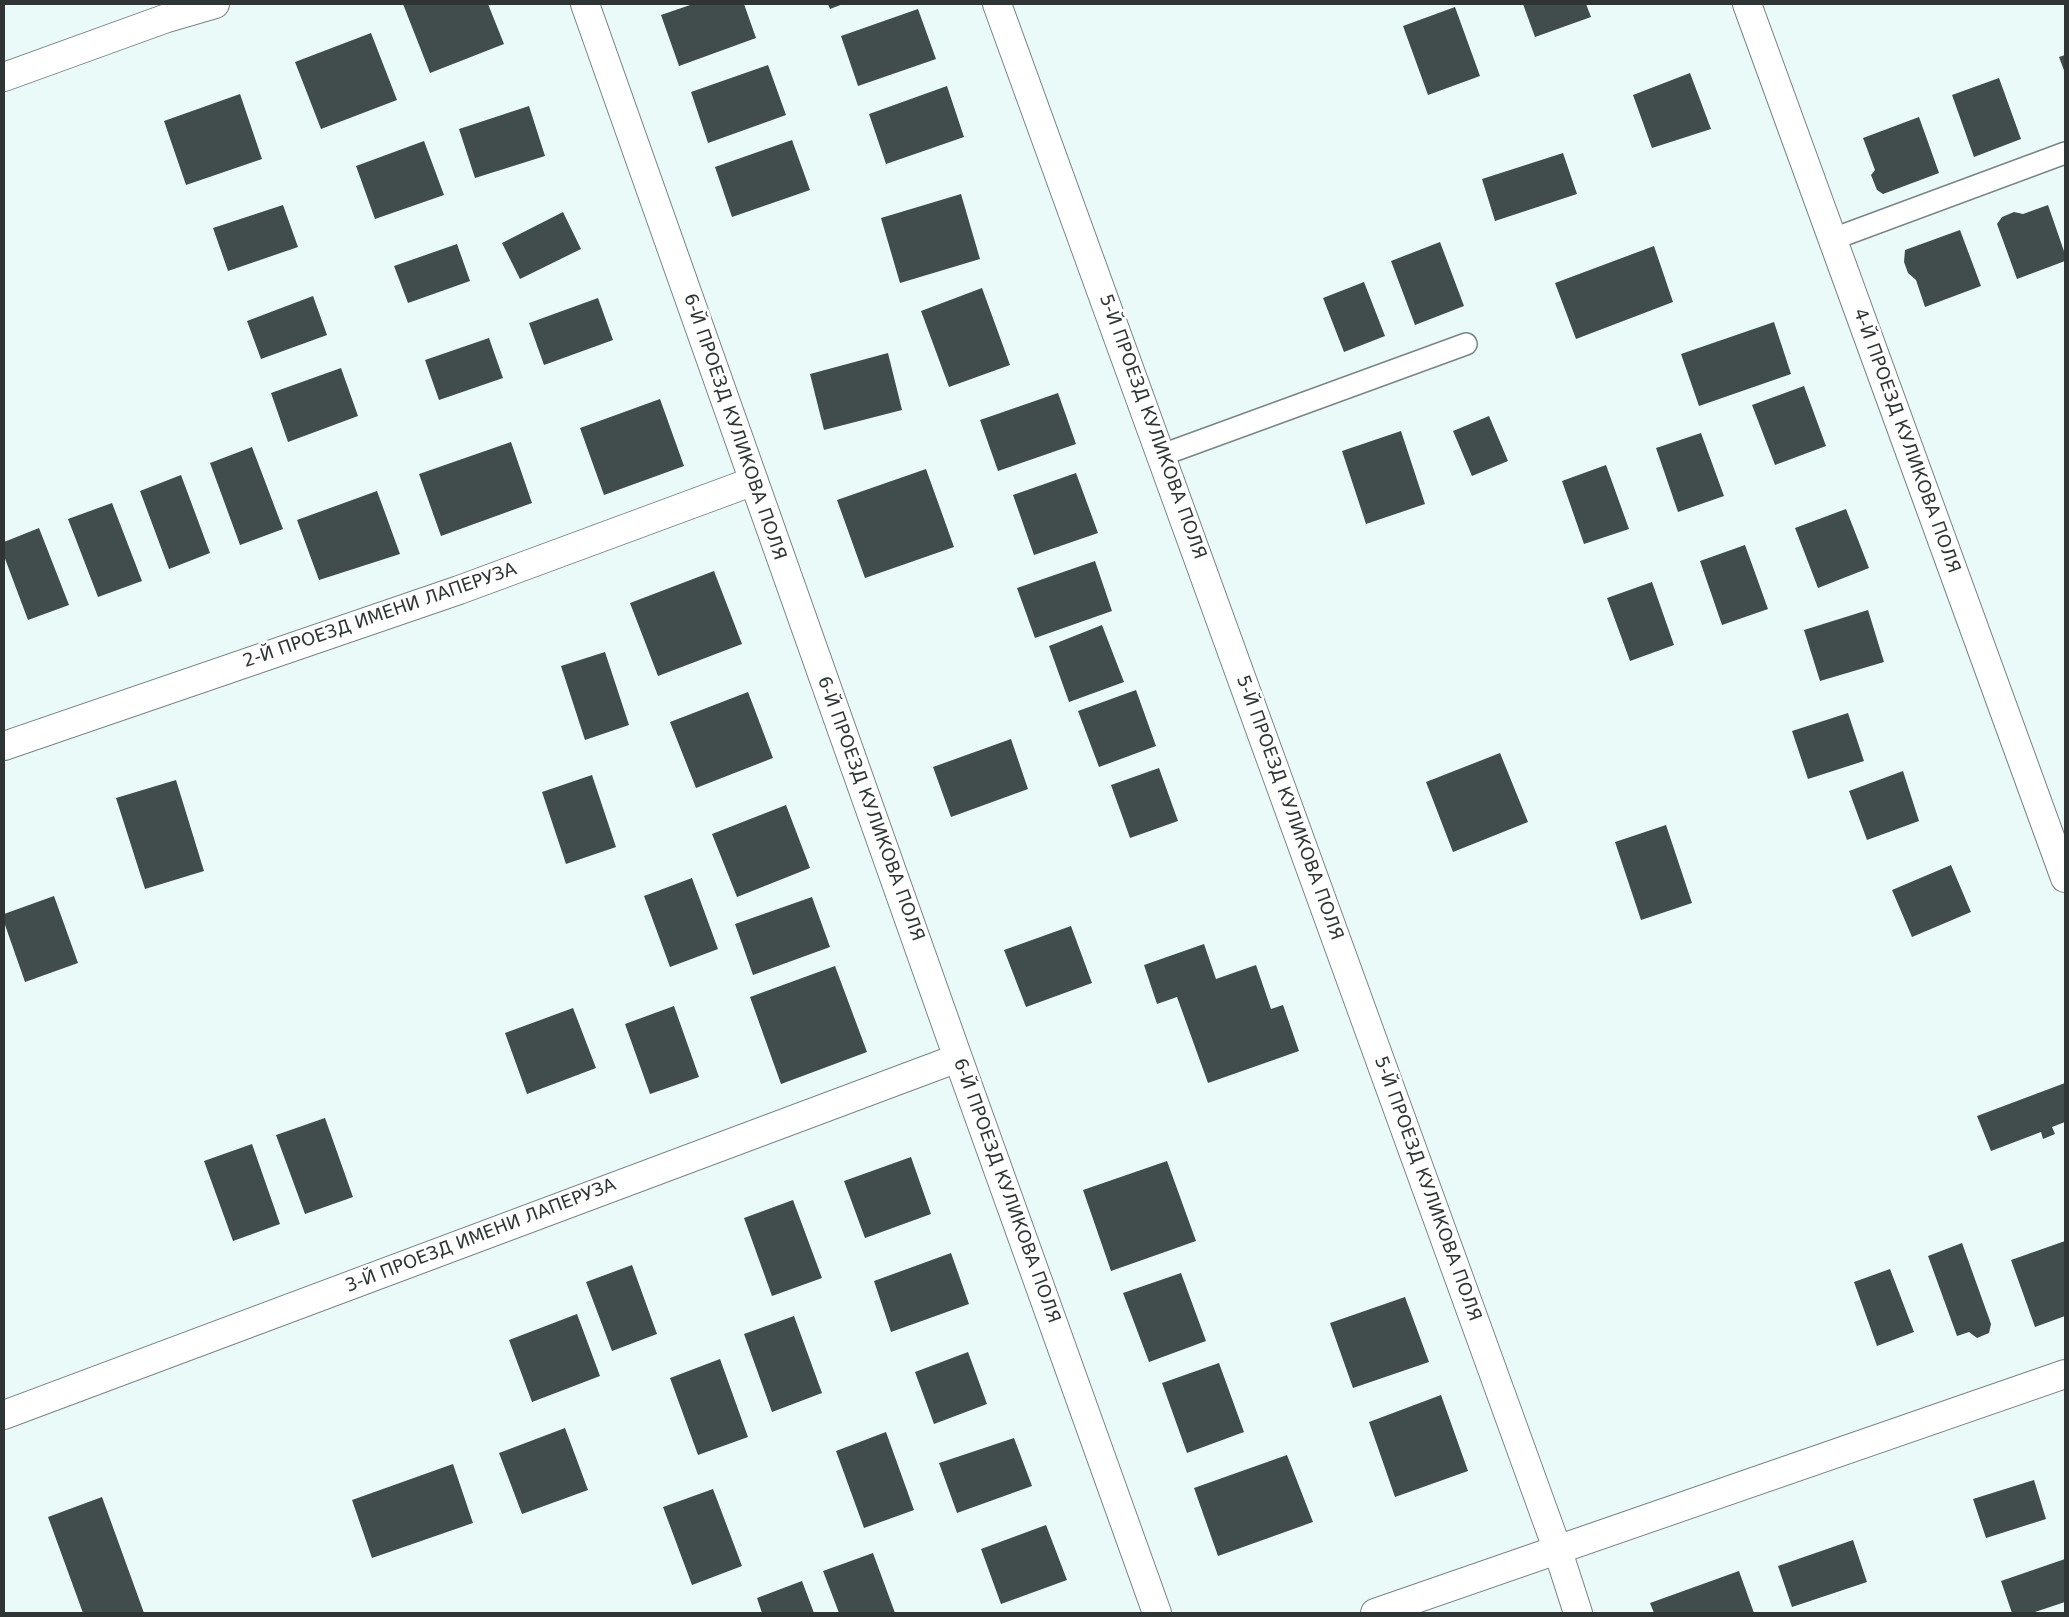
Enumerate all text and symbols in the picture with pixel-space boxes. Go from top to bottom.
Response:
street label: 6-Й ПРОЕЗД КУЛИКОВА ПОЛЯ [678,291,790,563]
street label: 5-Й ПРОЕЗД КУЛИКОВА ПОЛЯ [1094,292,1210,562]
street label: 4-Й ПРОЕЗД КУЛИКОВА ПОЛЯ [1848,306,1964,576]
street label: 2-Й ПРОЕЗД ИМЕНИ ЛАПЕРУЗА [240,559,520,673]
street label: 5-Й ПРОЕЗД КУЛИКОВА ПОЛЯ [1231,673,1347,943]
street label: 6-Й ПРОЕЗД КУЛИКОВА ПОЛЯ [812,674,928,944]
street label: 5-Й ПРОЕЗД КУЛИКОВА ПОЛЯ [1369,1054,1485,1324]
street label: 6-Й ПРОЕЗД КУЛИКОВА ПОЛЯ [948,1056,1064,1326]
street label: 3-Й ПРОЕЗД ИМЕНИ ЛАПЕРУЗА [343,1174,619,1298]

